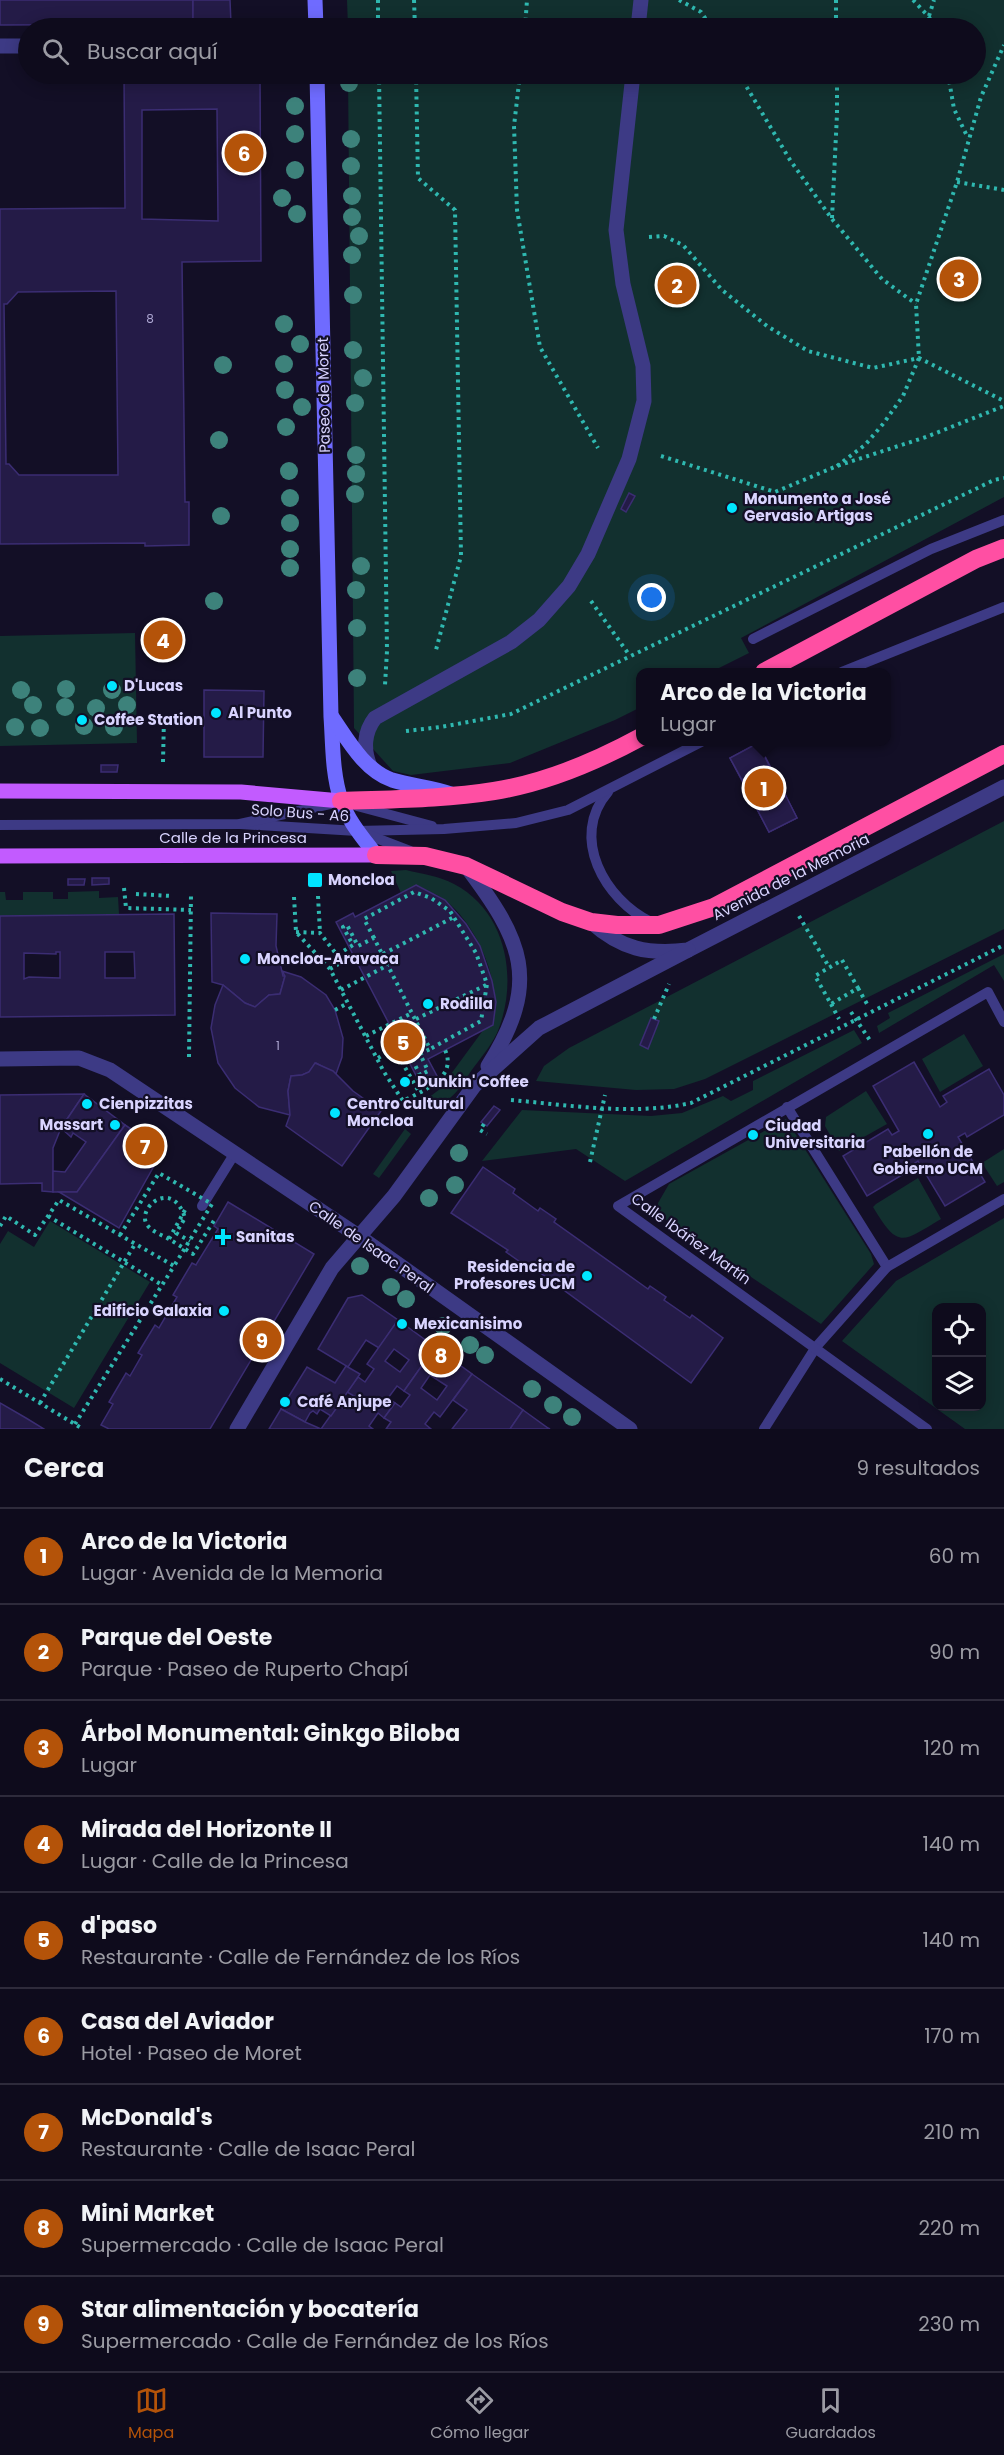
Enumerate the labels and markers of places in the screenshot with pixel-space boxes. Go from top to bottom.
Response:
pin: 6 [224,130,264,176]
pin: 3 [940,256,978,302]
pin: 2 [658,262,696,308]
place label: Monumento a José Gervasio Artigas [744,488,891,526]
marker: Monumento a José Gervasio Artigas [725,501,739,515]
pin: 4 [144,618,182,662]
place label: D'Lucas [124,675,183,696]
marker: D'Lucas [105,679,119,693]
place label: Al Punto [228,702,292,723]
marker: Al Punto [209,706,223,720]
place label: Coffee Station [94,709,203,730]
marker: Coffee Station [75,713,89,727]
pin: 1 [744,766,783,810]
place label: Moncloa [328,869,395,890]
marker: Moncloa [306,871,324,889]
place label: Moncloa-Aravaca [257,948,399,969]
marker: Moncloa-Aravaca [238,952,252,966]
place label: Rodilla [440,993,493,1014]
marker: Rodilla [421,997,435,1011]
pin: 5 [384,1020,422,1064]
place label: Dunkin' Coffee [417,1071,529,1092]
marker: Dunkin' Coffee [398,1075,412,1089]
place label: Cienpizzitas [99,1093,193,1114]
place label: Centro cultural Moncloa [347,1093,464,1131]
marker: Cienpizzitas [80,1097,94,1111]
marker: Centro cultural Moncloa [328,1106,342,1120]
place label: Massart [40,1114,103,1135]
place label: Ciudad Universitaria [765,1115,865,1153]
marker: Massart [108,1118,122,1132]
pin: 7 [126,1124,164,1168]
marker: Pabellón de Gobierno UCM [921,1127,935,1141]
marker: Ciudad Universitaria [746,1128,760,1142]
place label: Pabellón de Gobierno UCM [873,1141,983,1179]
place label: Sanitas [236,1226,295,1247]
marker: Sanitas [214,1228,232,1246]
place label: Residencia de Profesores UCM [454,1256,575,1294]
marker: Residencia de Profesores UCM [580,1269,594,1283]
place label: Edificio Galaxia [94,1300,212,1321]
marker: Edificio Galaxia [217,1304,231,1318]
place label: Mexicanisimo [414,1313,523,1334]
marker: Mexicanisimo [395,1317,409,1331]
pin: 9 [242,1318,282,1362]
pin: 8 [422,1332,460,1378]
place label: Café Anjupe [297,1391,392,1412]
marker: Café Anjupe [278,1395,292,1409]

